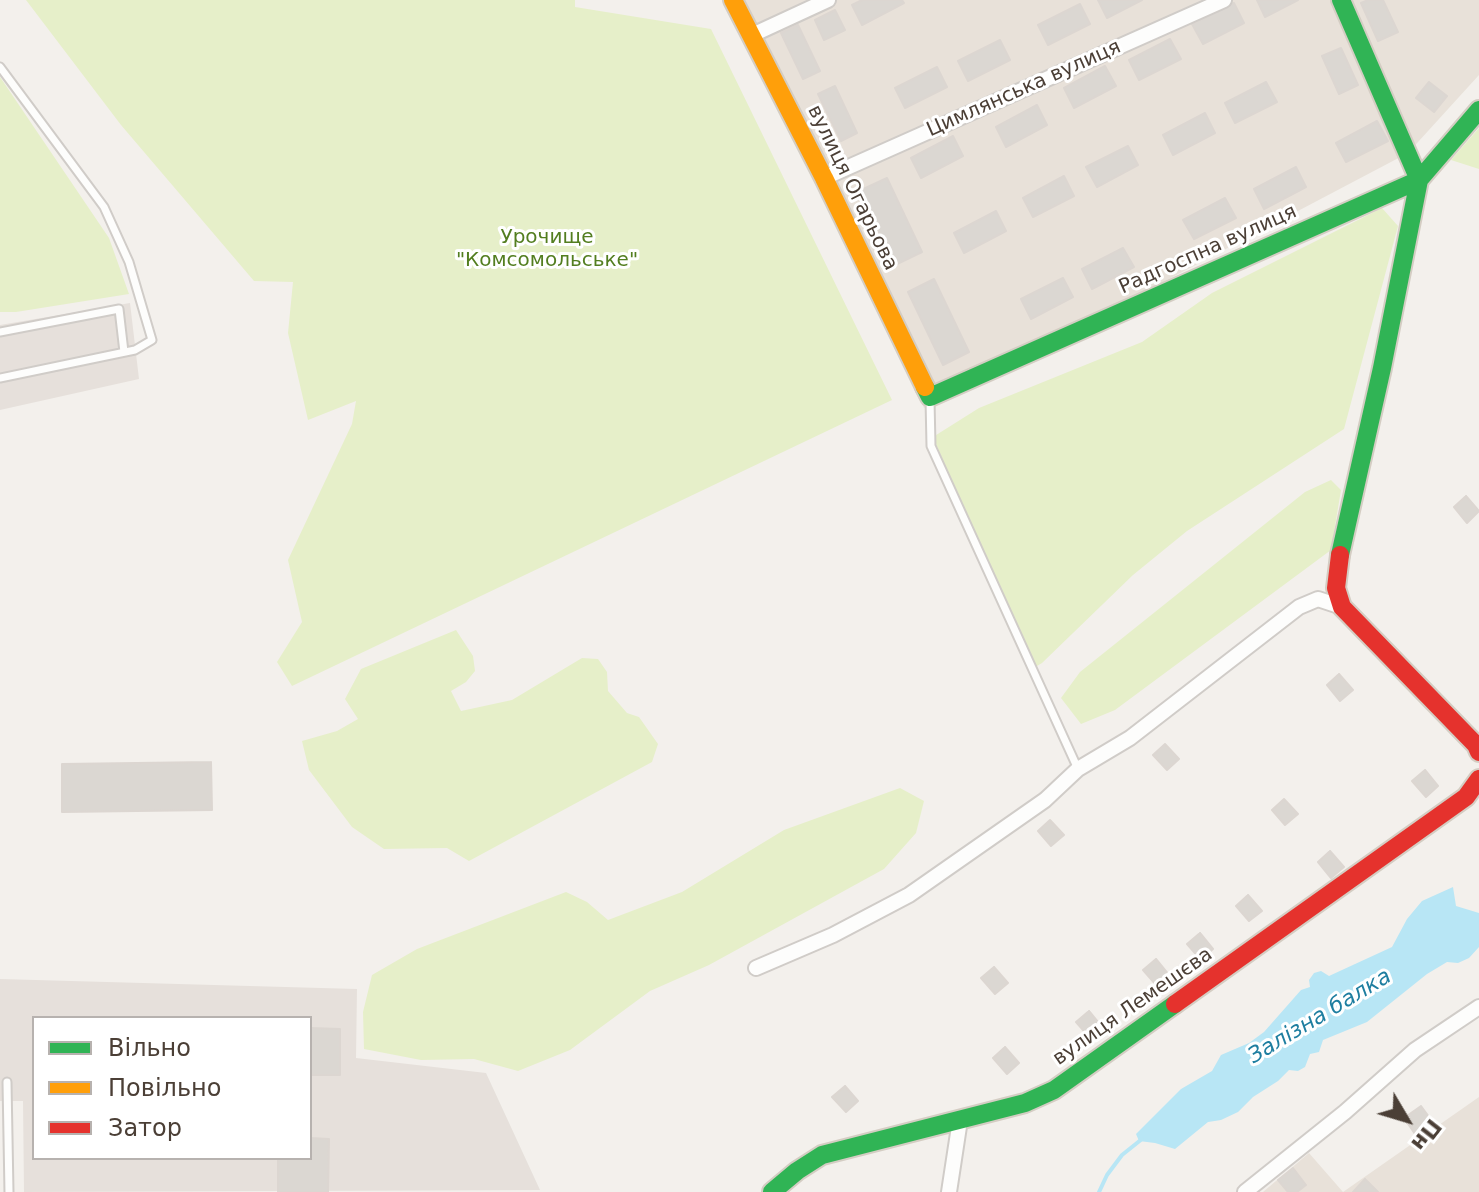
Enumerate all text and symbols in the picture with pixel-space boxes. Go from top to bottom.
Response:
street label: Цимлянська вулиця [923,35,1125,143]
street label: вулиця Огарьова [802,102,902,274]
street label: Радгоспна вулиця [1116,200,1300,300]
park label: Урочище "Комсомольське" [456,226,638,273]
street label: вулиця Лемешєва [1049,943,1217,1071]
water label: Залізна балка [1244,964,1396,1070]
legend [32,1016,312,1160]
text: Вільно [108,1034,191,1062]
text: Повільно [108,1074,221,1102]
north arrow [1367,1080,1447,1160]
text: Затор [108,1114,182,1142]
text: Пн [1406,1114,1447,1156]

